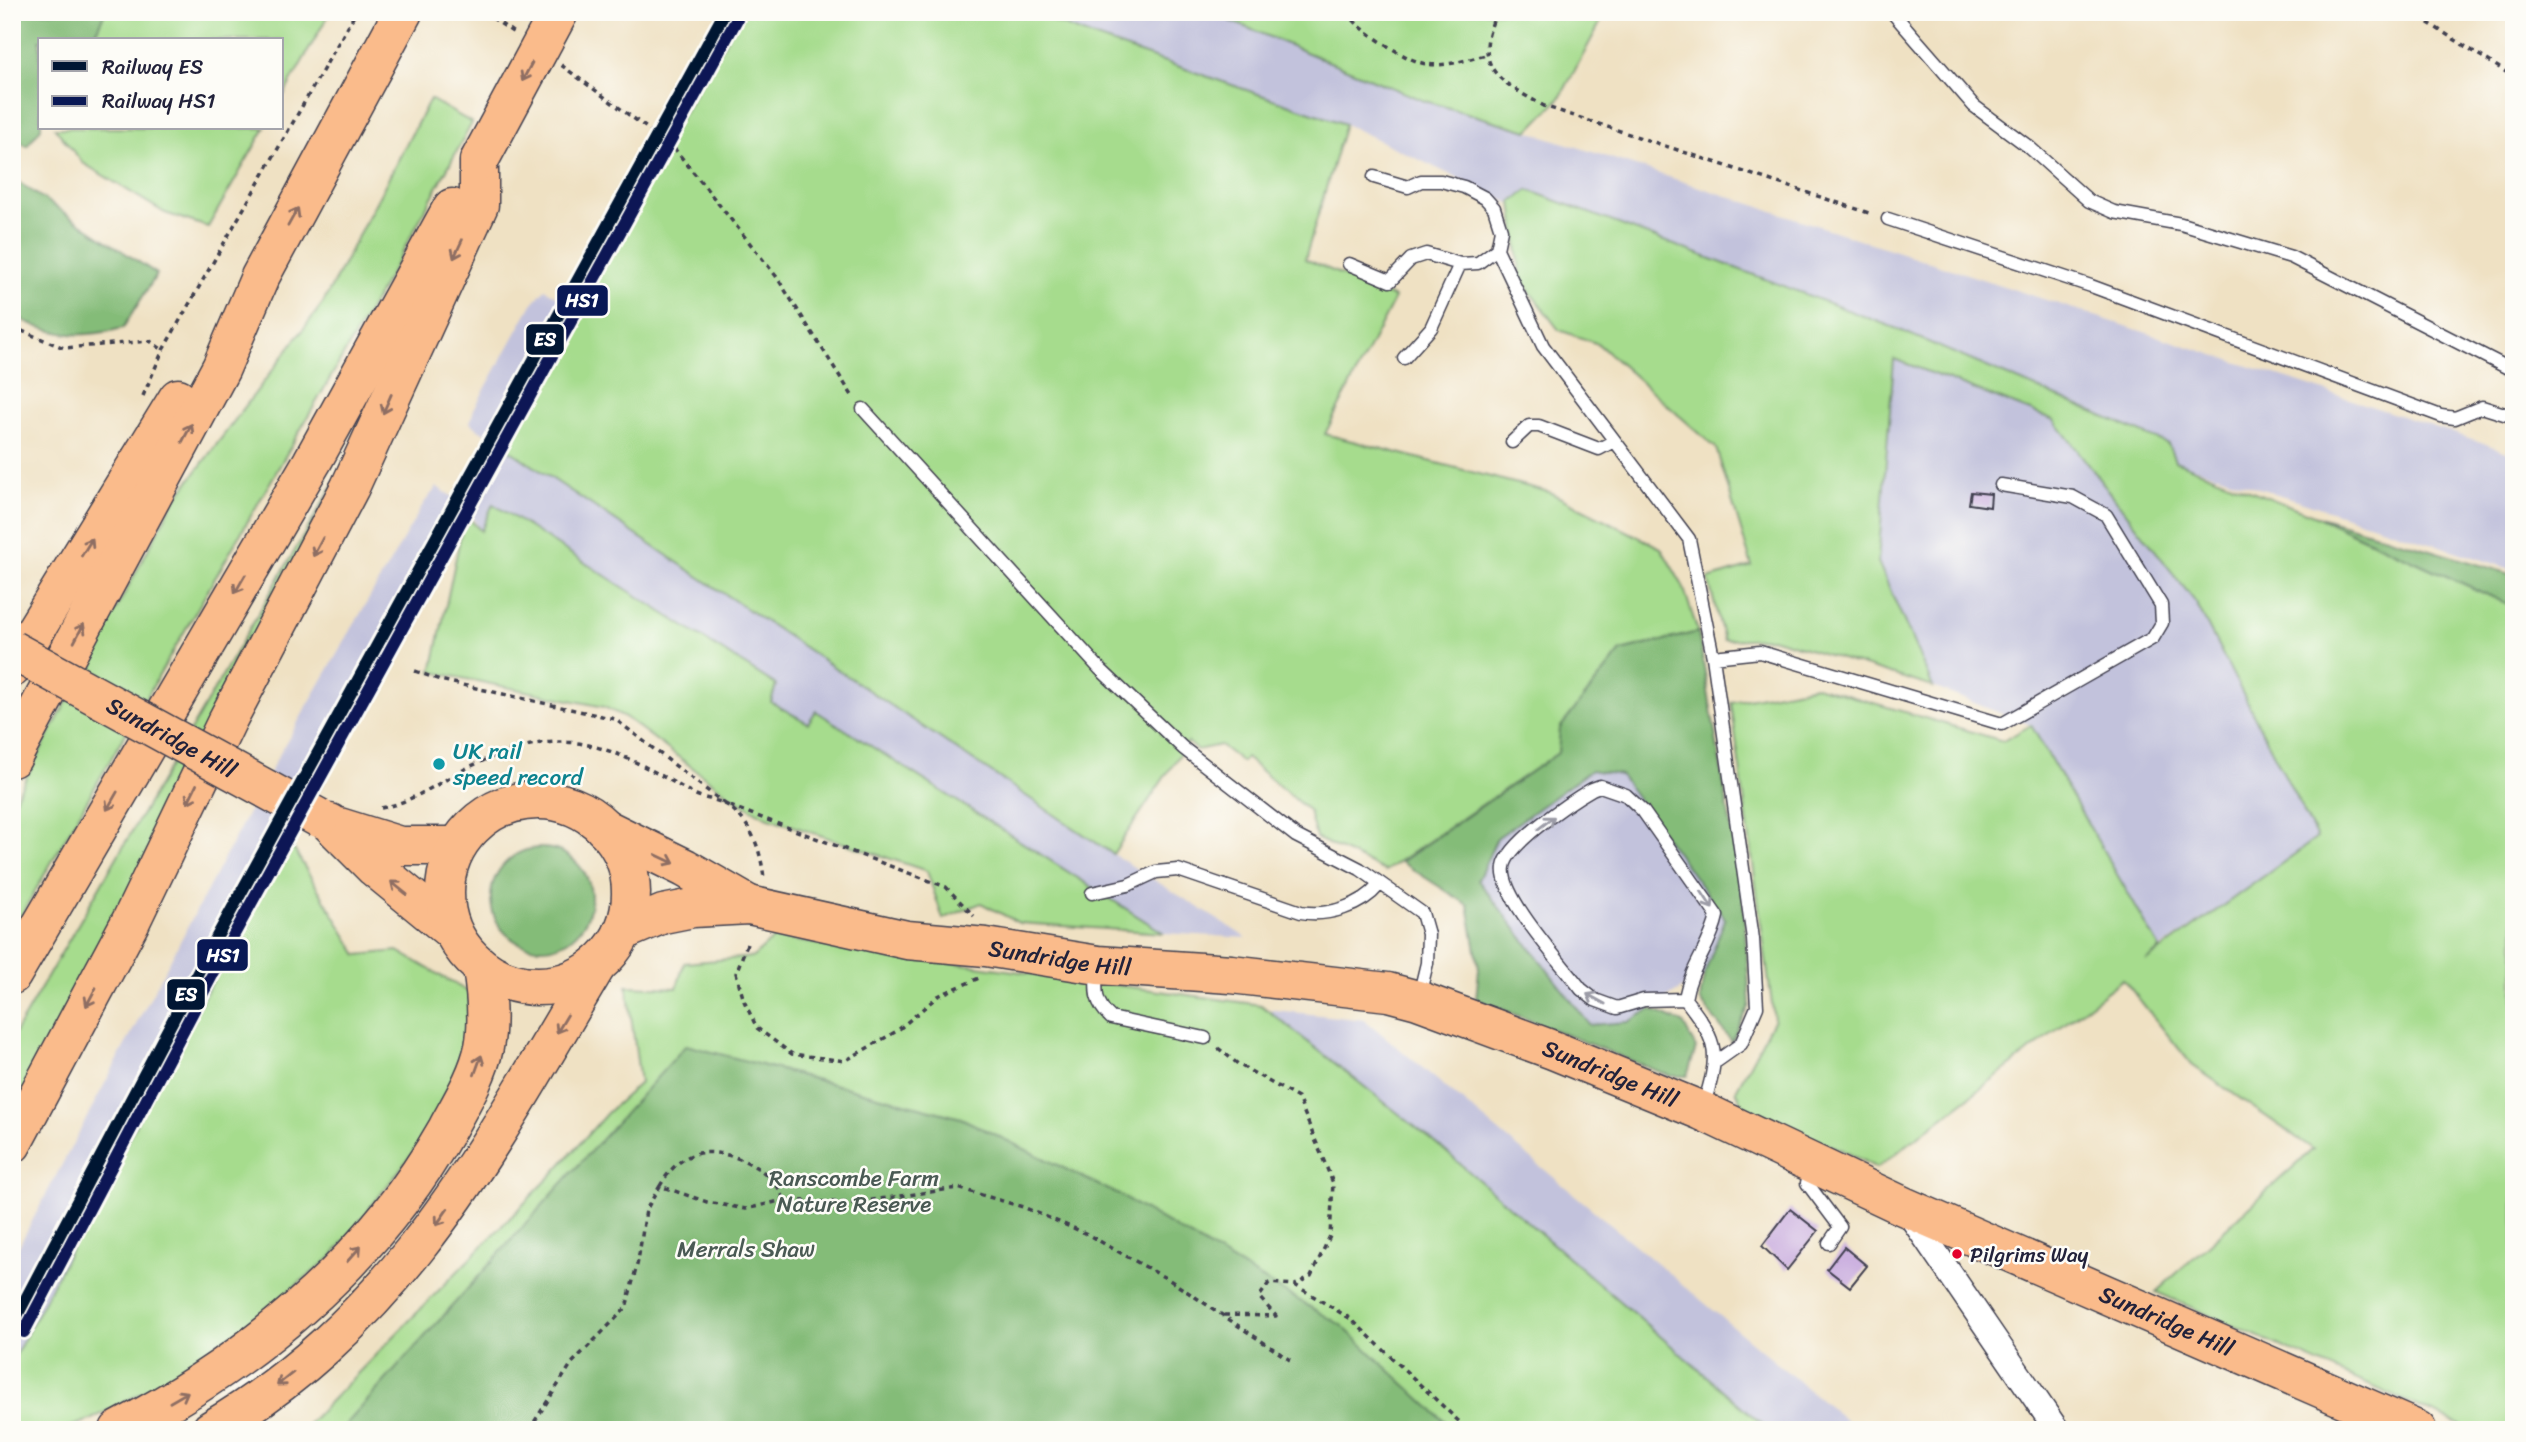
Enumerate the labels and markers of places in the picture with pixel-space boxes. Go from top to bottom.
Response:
place label: UK rail speed record [452,731,585,798]
marker: UK rail speed record [431,756,447,772]
place label: Pilgrims Way [1970,1236,2089,1274]
marker: Pilgrims Way [1950,1247,1964,1261]

